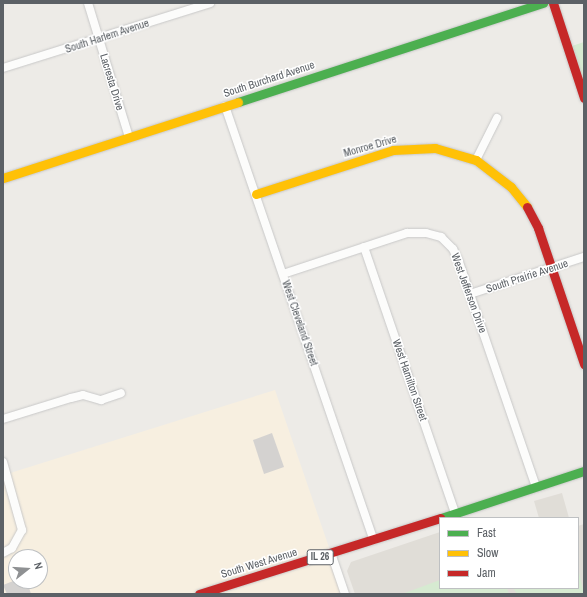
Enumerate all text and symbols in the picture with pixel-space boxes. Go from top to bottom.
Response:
street label: South Harlem Avenue [63,16,151,56]
street label: Lacresta Drive [97,52,127,112]
street label: South Burchard Avenue [221,58,317,100]
street label: Monroe Drive [342,132,398,160]
street label: West Jefferson Drive [448,251,490,335]
street label: South Prairie Avenue [484,256,570,296]
street label: West Cleveland Street [279,278,321,368]
street label: West Hamilton Street [390,337,430,423]
legend [439,517,579,589]
text: Fast [477,525,496,541]
street label: South West Avenue [219,545,299,581]
text: Slow [477,545,498,561]
north arrow [8,549,48,589]
road number: IL 26 [306,549,334,565]
text: N [31,561,46,571]
text: Jam [477,565,496,581]

